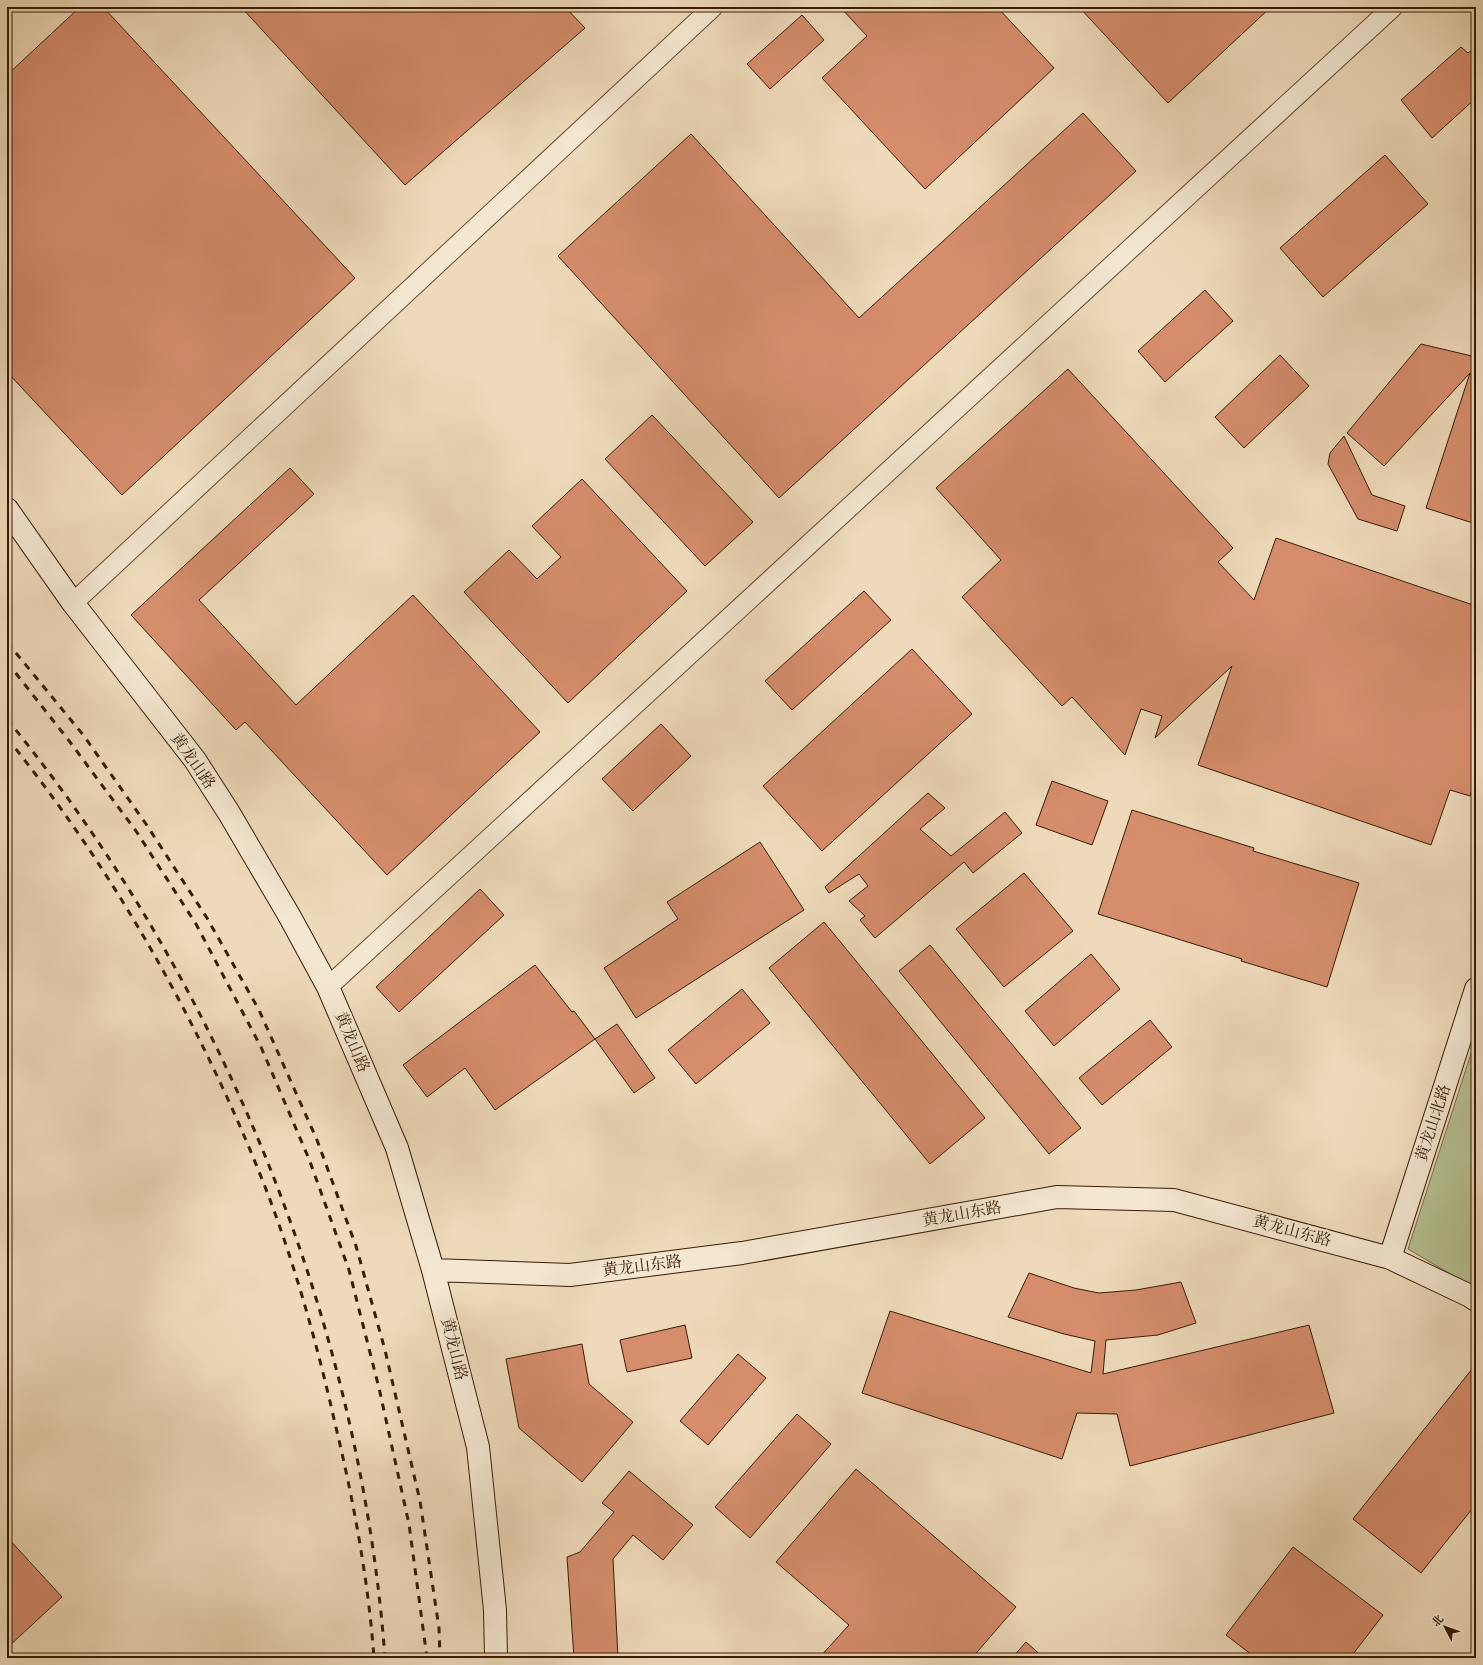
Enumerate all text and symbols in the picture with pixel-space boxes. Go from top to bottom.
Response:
street label: 黄龙山路 [166,729,220,793]
street label: 黄龙山路 [330,1009,374,1075]
street label: 黄龙山北路 [1411,1082,1455,1164]
street label: 黄龙山东路 [921,1197,1003,1231]
street label: 黄龙山东路 [1251,1211,1333,1251]
street label: 黄龙山东路 [601,1251,683,1281]
street label: 黄龙山路 [437,1316,471,1382]
north arrow [1425,1607,1465,1647]
text: 北 [1429,1612,1447,1630]

